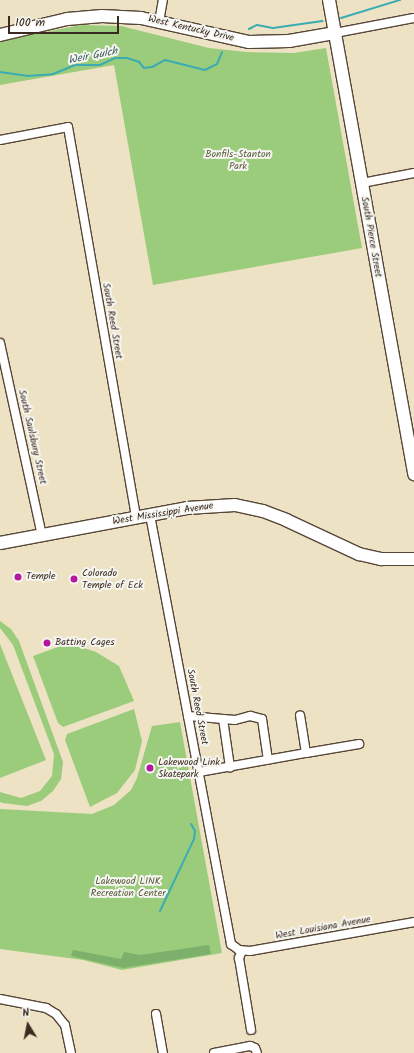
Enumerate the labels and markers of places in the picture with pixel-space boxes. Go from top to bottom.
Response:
place label: Colorado Temple of Eck [82,567,143,590]
place label: Temple [26,571,56,583]
marker: Temple [13,572,23,582]
marker: Colorado Temple of Eck [69,574,79,584]
place label: Batting Cages [55,637,114,649]
marker: Batting Cages [42,638,52,648]
place label: Lakewood Link Skatepark [158,756,220,780]
marker: Lakewood Link Skatepark [145,763,155,773]

